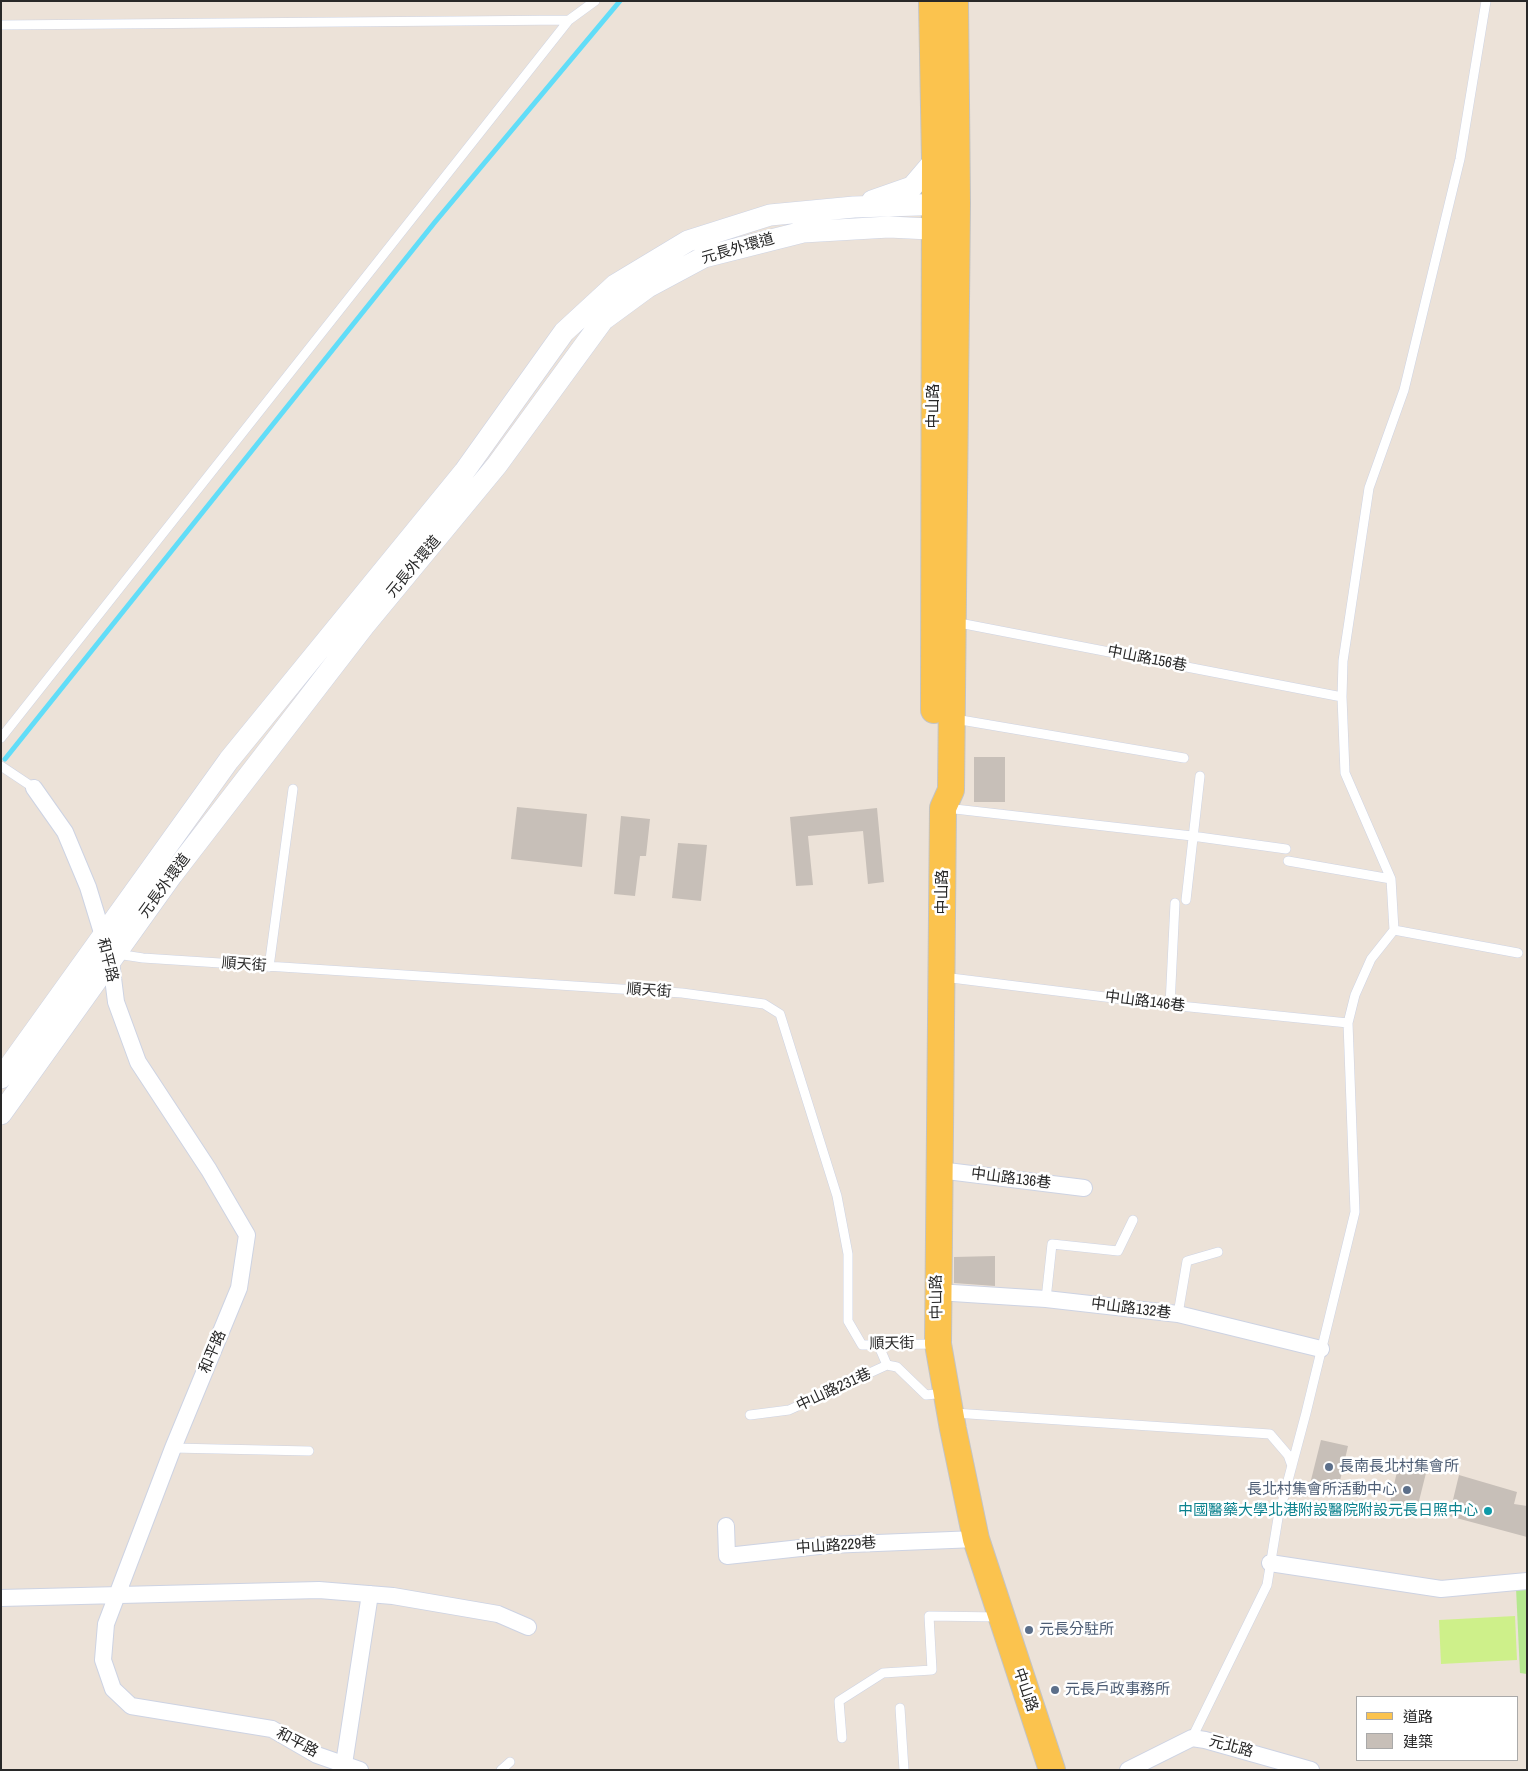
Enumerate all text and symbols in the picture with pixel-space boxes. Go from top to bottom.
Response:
street label: 元長外環道 [699,230,777,268]
street label: 中山路 [925,384,943,428]
street label: 元長外環道 [383,532,445,602]
street label: 中山路156巷 [1106,642,1188,676]
street label: 元長外環道 [136,850,194,922]
street label: 中山路 [934,870,952,914]
street label: 和平路 [93,936,121,984]
street label: 順天街 [221,954,267,976]
street label: 順天街 [626,980,672,1002]
street label: 中山路146巷 [1104,988,1186,1016]
street label: 中山路136巷 [970,1165,1052,1193]
street label: 中山路 [928,1274,946,1320]
street label: 中山路132巷 [1090,1295,1172,1323]
street label: 和平路 [196,1328,230,1376]
street label: 順天街 [869,1335,915,1353]
street label: 中山路231巷 [794,1365,874,1415]
place label: 長南長北村集會所 [1339,1458,1459,1476]
marker: 長南長北村集會所 [1323,1461,1335,1473]
place label: 長北村集會所活動中心 [1247,1481,1397,1499]
marker: 長北村集會所活動中心 [1401,1484,1413,1496]
place label: 中國醫藥大學北港附設醫院附設元長日照中心 [1178,1502,1478,1520]
marker: 中國醫藥大學北港附設醫院附設元長日照中心 [1482,1505,1494,1517]
street label: 中山路229巷 [795,1534,877,1558]
place label: 元長分駐所 [1039,1621,1114,1639]
marker: 元長分駐所 [1023,1624,1035,1636]
street label: 中山路 [1009,1666,1041,1714]
place label: 元長戶政事務所 [1065,1681,1170,1699]
marker: 元長戶政事務所 [1049,1684,1061,1696]
legend [1356,1696,1518,1761]
text: 道路 [1403,1706,1433,1727]
street label: 和平路 [273,1724,321,1762]
text: 建築 [1403,1731,1433,1752]
street label: 元北路 [1207,1732,1255,1762]

